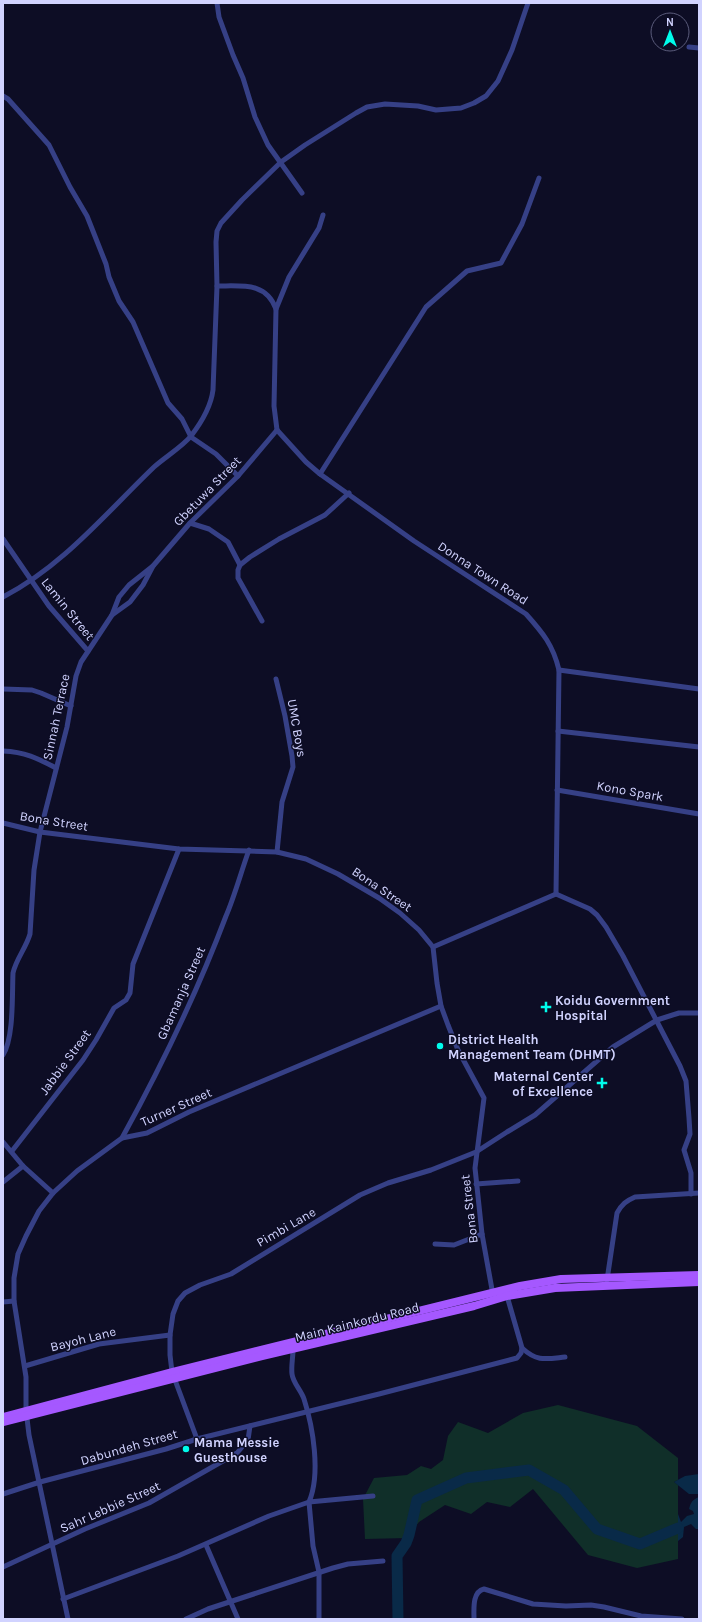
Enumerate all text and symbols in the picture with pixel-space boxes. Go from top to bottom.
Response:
north arrow [650,12,690,52]
text: N [666,16,674,29]
street label: Gbetuwa Street [170,453,244,529]
street label: Donna Town Road [435,538,531,608]
street label: Lamin Street [38,575,98,643]
street label: Sinnah Terrace [40,672,73,761]
street label: UMC Boys [285,698,310,758]
street label: Kono Spark [595,778,665,804]
street label: Bona Street [19,808,89,834]
street label: Bona Street [349,863,415,915]
street label: Gbamanja Street [154,944,208,1042]
place label: Koidu Government Hospital [555,993,670,1023]
marker: Koidu Government Hospital [540,1001,552,1013]
street label: Jabbie Street [36,1026,94,1098]
place label: District Health Management Team (DHMT) [448,1032,616,1062]
marker: District Health Management Team (DHMT) [435,1041,445,1051]
place label: Maternal Center of Excellence [494,1069,594,1099]
marker: Maternal Center of Excellence [596,1077,608,1089]
street label: Turner Street [138,1085,214,1129]
street label: Bona Street [457,1174,481,1244]
street label: Pimbi Lane [254,1204,318,1250]
street label: Main Kainkordu Road [293,1299,421,1345]
street label: Bayoh Lane [49,1324,118,1354]
street label: Dabundeh Street [79,1426,179,1468]
place label: Mama Messie Guesthouse [194,1435,279,1465]
marker: Mama Messie Guesthouse [181,1444,191,1454]
street label: Sahr Lebbie Street [58,1478,163,1536]

